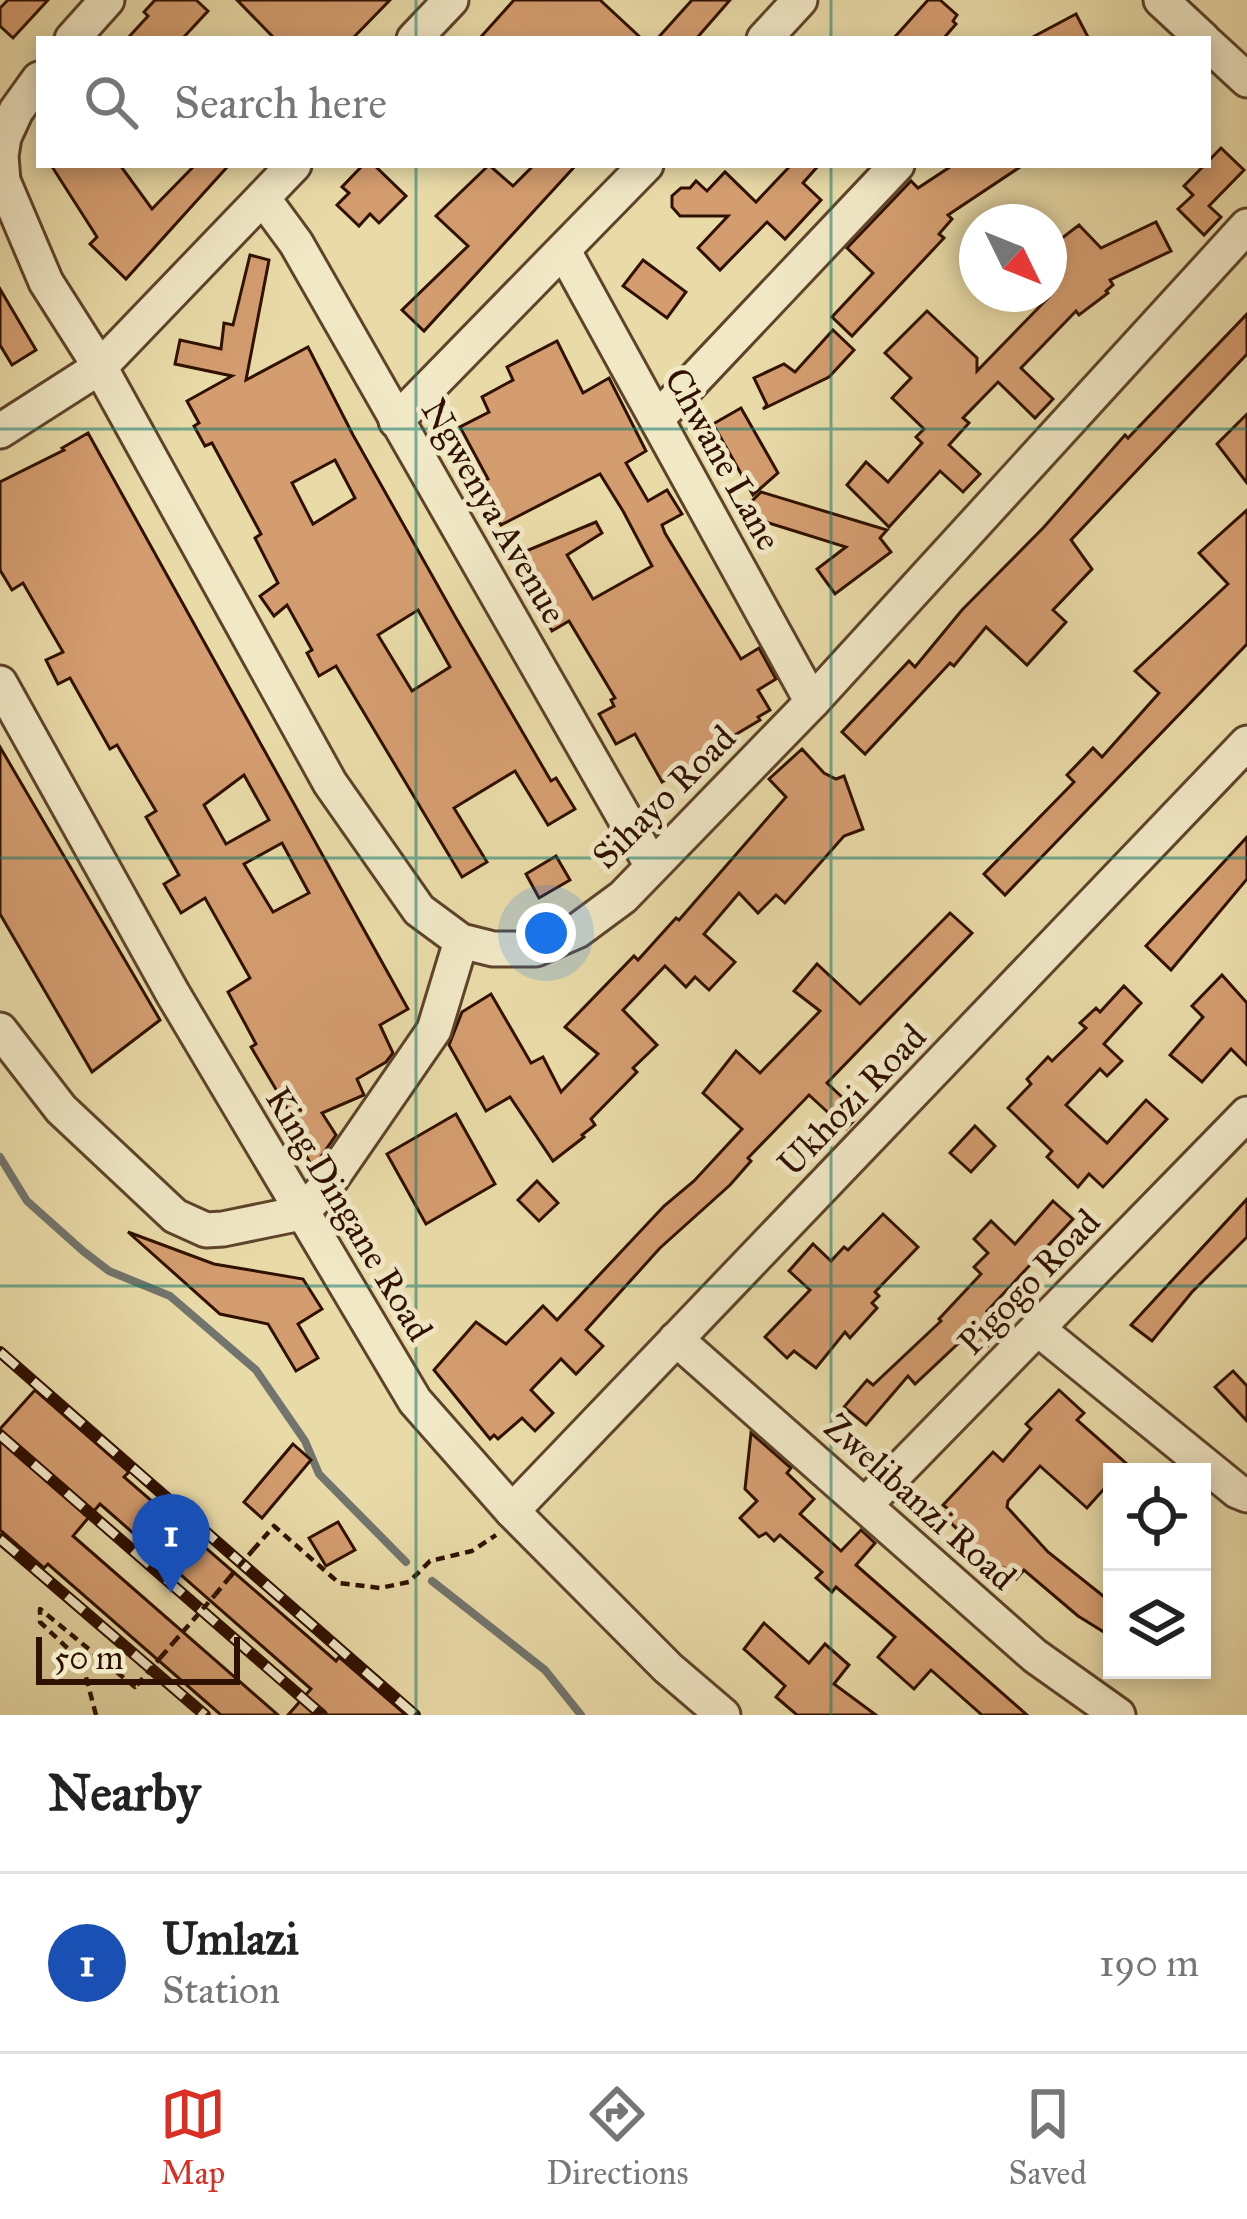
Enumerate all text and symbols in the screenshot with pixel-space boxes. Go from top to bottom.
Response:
search box [36,36,1211,168]
icon: search [78,69,144,135]
text: Search here [174,75,387,130]
north arrow [959,204,1067,312]
street label: Chwane Lane [655,360,791,558]
street label: Ngwenya Avenue [412,391,576,631]
street label: Sihayo Road [583,716,745,878]
your location [516,903,576,963]
street label: Ukhozi Road [769,1015,935,1185]
street label: King Dingane Road [256,1079,442,1349]
street label: Pigogo Road [949,1200,1109,1364]
street label: Zwelibanzi Road [815,1404,1025,1600]
map controls [1103,1463,1211,1679]
button: locate [1103,1463,1211,1571]
pin: 1 [132,1494,210,1593]
button: layers [1103,1571,1211,1679]
scale bar [36,1631,240,1684]
text: 50 m [54,1638,123,1678]
text: Nearby [48,1762,200,1824]
text: Umlazi [162,1911,299,1966]
text: 1 [79,1939,95,1987]
text: 190 m [1099,1939,1199,1987]
text: Station [162,1966,280,2014]
tab: Map [160,2081,226,2193]
tab: Directions [546,2081,688,2193]
tab: Saved [1009,2081,1087,2193]

